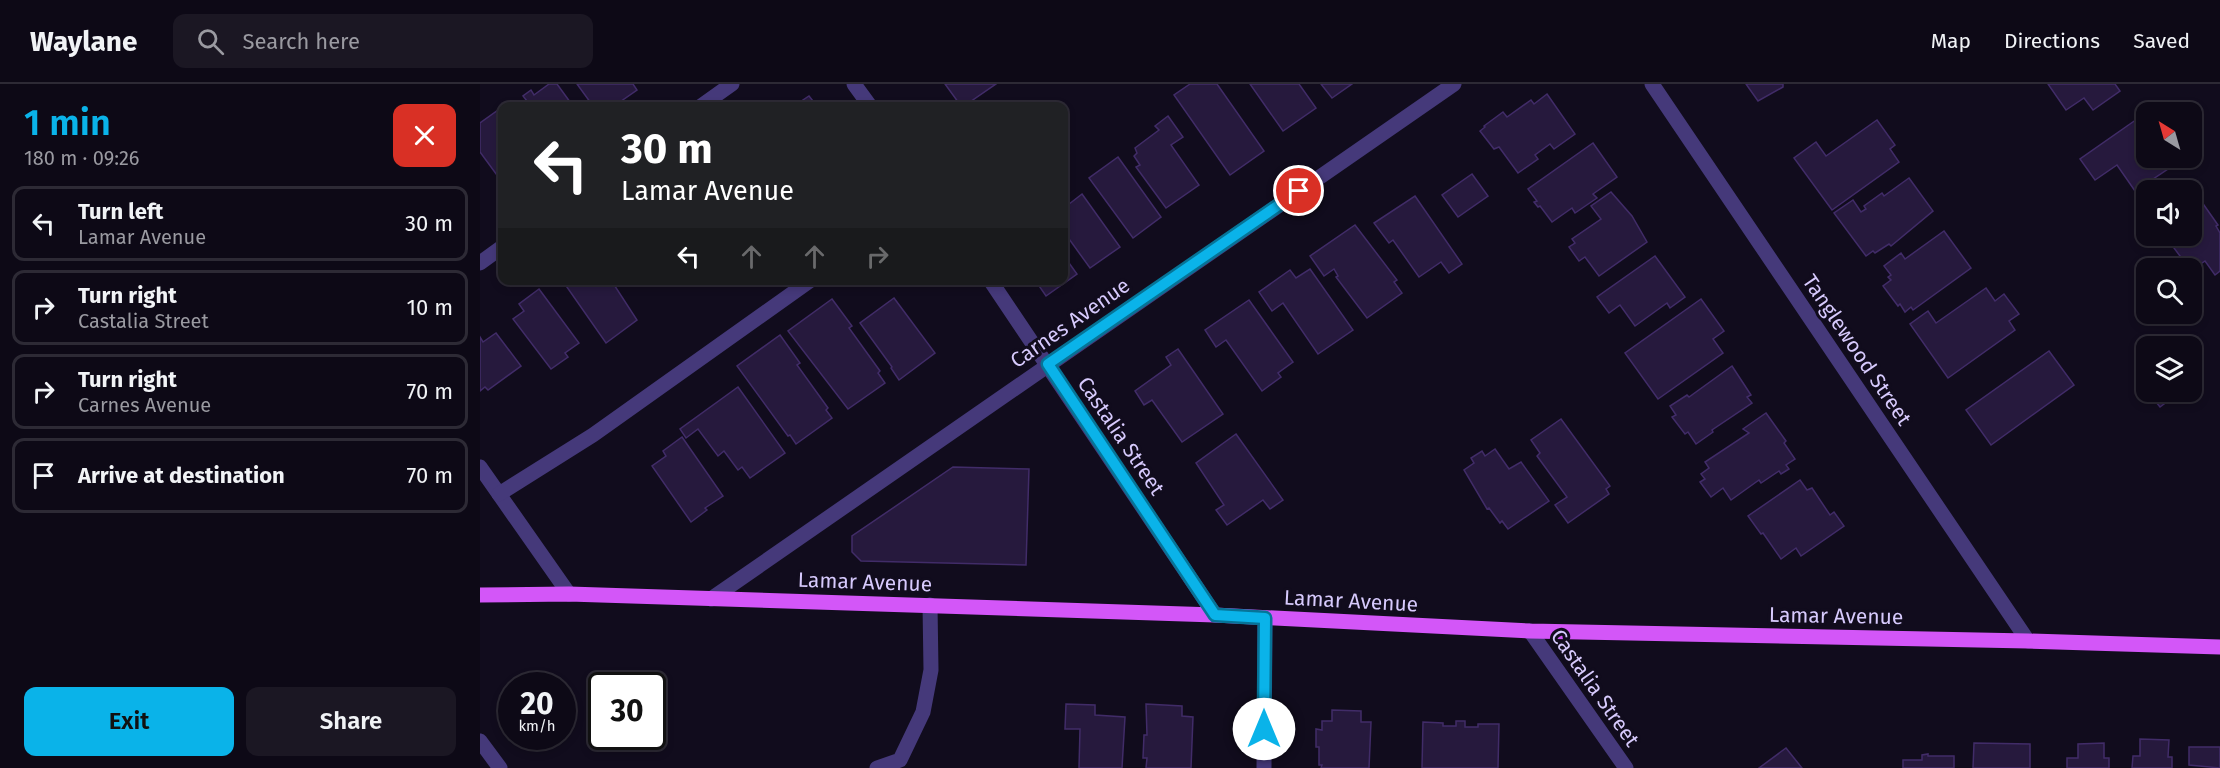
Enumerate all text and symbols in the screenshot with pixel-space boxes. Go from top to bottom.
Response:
search box [173,14,593,68]
text: Waylane [30,25,137,58]
icon: search [194,25,227,58]
text: Search here [242,28,360,55]
text: Map [1931,28,1971,54]
text: Directions [2004,28,2100,54]
text: Saved [2133,28,2190,54]
text: 1 min [24,101,111,145]
north arrow [2136,102,2202,168]
map controls [2136,102,2202,402]
button: close [393,104,456,167]
text: 30 m [621,124,713,174]
icon: left [522,126,600,204]
text: 180 m · 09:26 [24,146,140,170]
pin [1273,165,1324,216]
icon: arrive [1282,174,1315,207]
text: Lamar Avenue [621,175,794,207]
button: sound [2136,180,2202,246]
text: Turn left [78,198,163,225]
icon: left [27,207,60,240]
text: 30 m [405,210,453,237]
text: Lamar Avenue [78,225,206,249]
icon: left [672,240,705,273]
icon: ahead [735,240,768,273]
icon: ahead [798,240,831,273]
icon: right [861,240,894,273]
button: search [2136,258,2202,324]
street label: Tanglewood Street [1797,270,1917,431]
street label: Carnes Avenue [1005,272,1135,374]
text: Turn right [78,282,177,309]
icon: right [27,291,60,324]
text: 10 m [407,294,453,321]
text: Castalia Street [78,309,209,333]
button: layers [2136,336,2202,402]
text: Turn right [78,366,177,393]
street label: Castalia Street [1072,372,1170,501]
icon: right [27,375,60,408]
text: 70 m [407,378,453,405]
text: Carnes Avenue [78,393,211,417]
icon: arrive [27,459,60,492]
text: Arrive at destination [78,462,285,489]
text: 70 m [407,462,453,489]
street label: Lamar Avenue [797,567,933,597]
street label: Lamar Avenue [1283,584,1419,618]
street label: Lamar Avenue [1769,602,1903,630]
street label: Castalia Street [1545,624,1645,752]
speed limit sign: 30 [588,672,666,750]
text: 20 [520,686,554,722]
button: Exit [24,687,234,756]
button: Share [246,687,456,756]
position arrow [1232,697,1296,761]
text: km/h [518,717,556,735]

